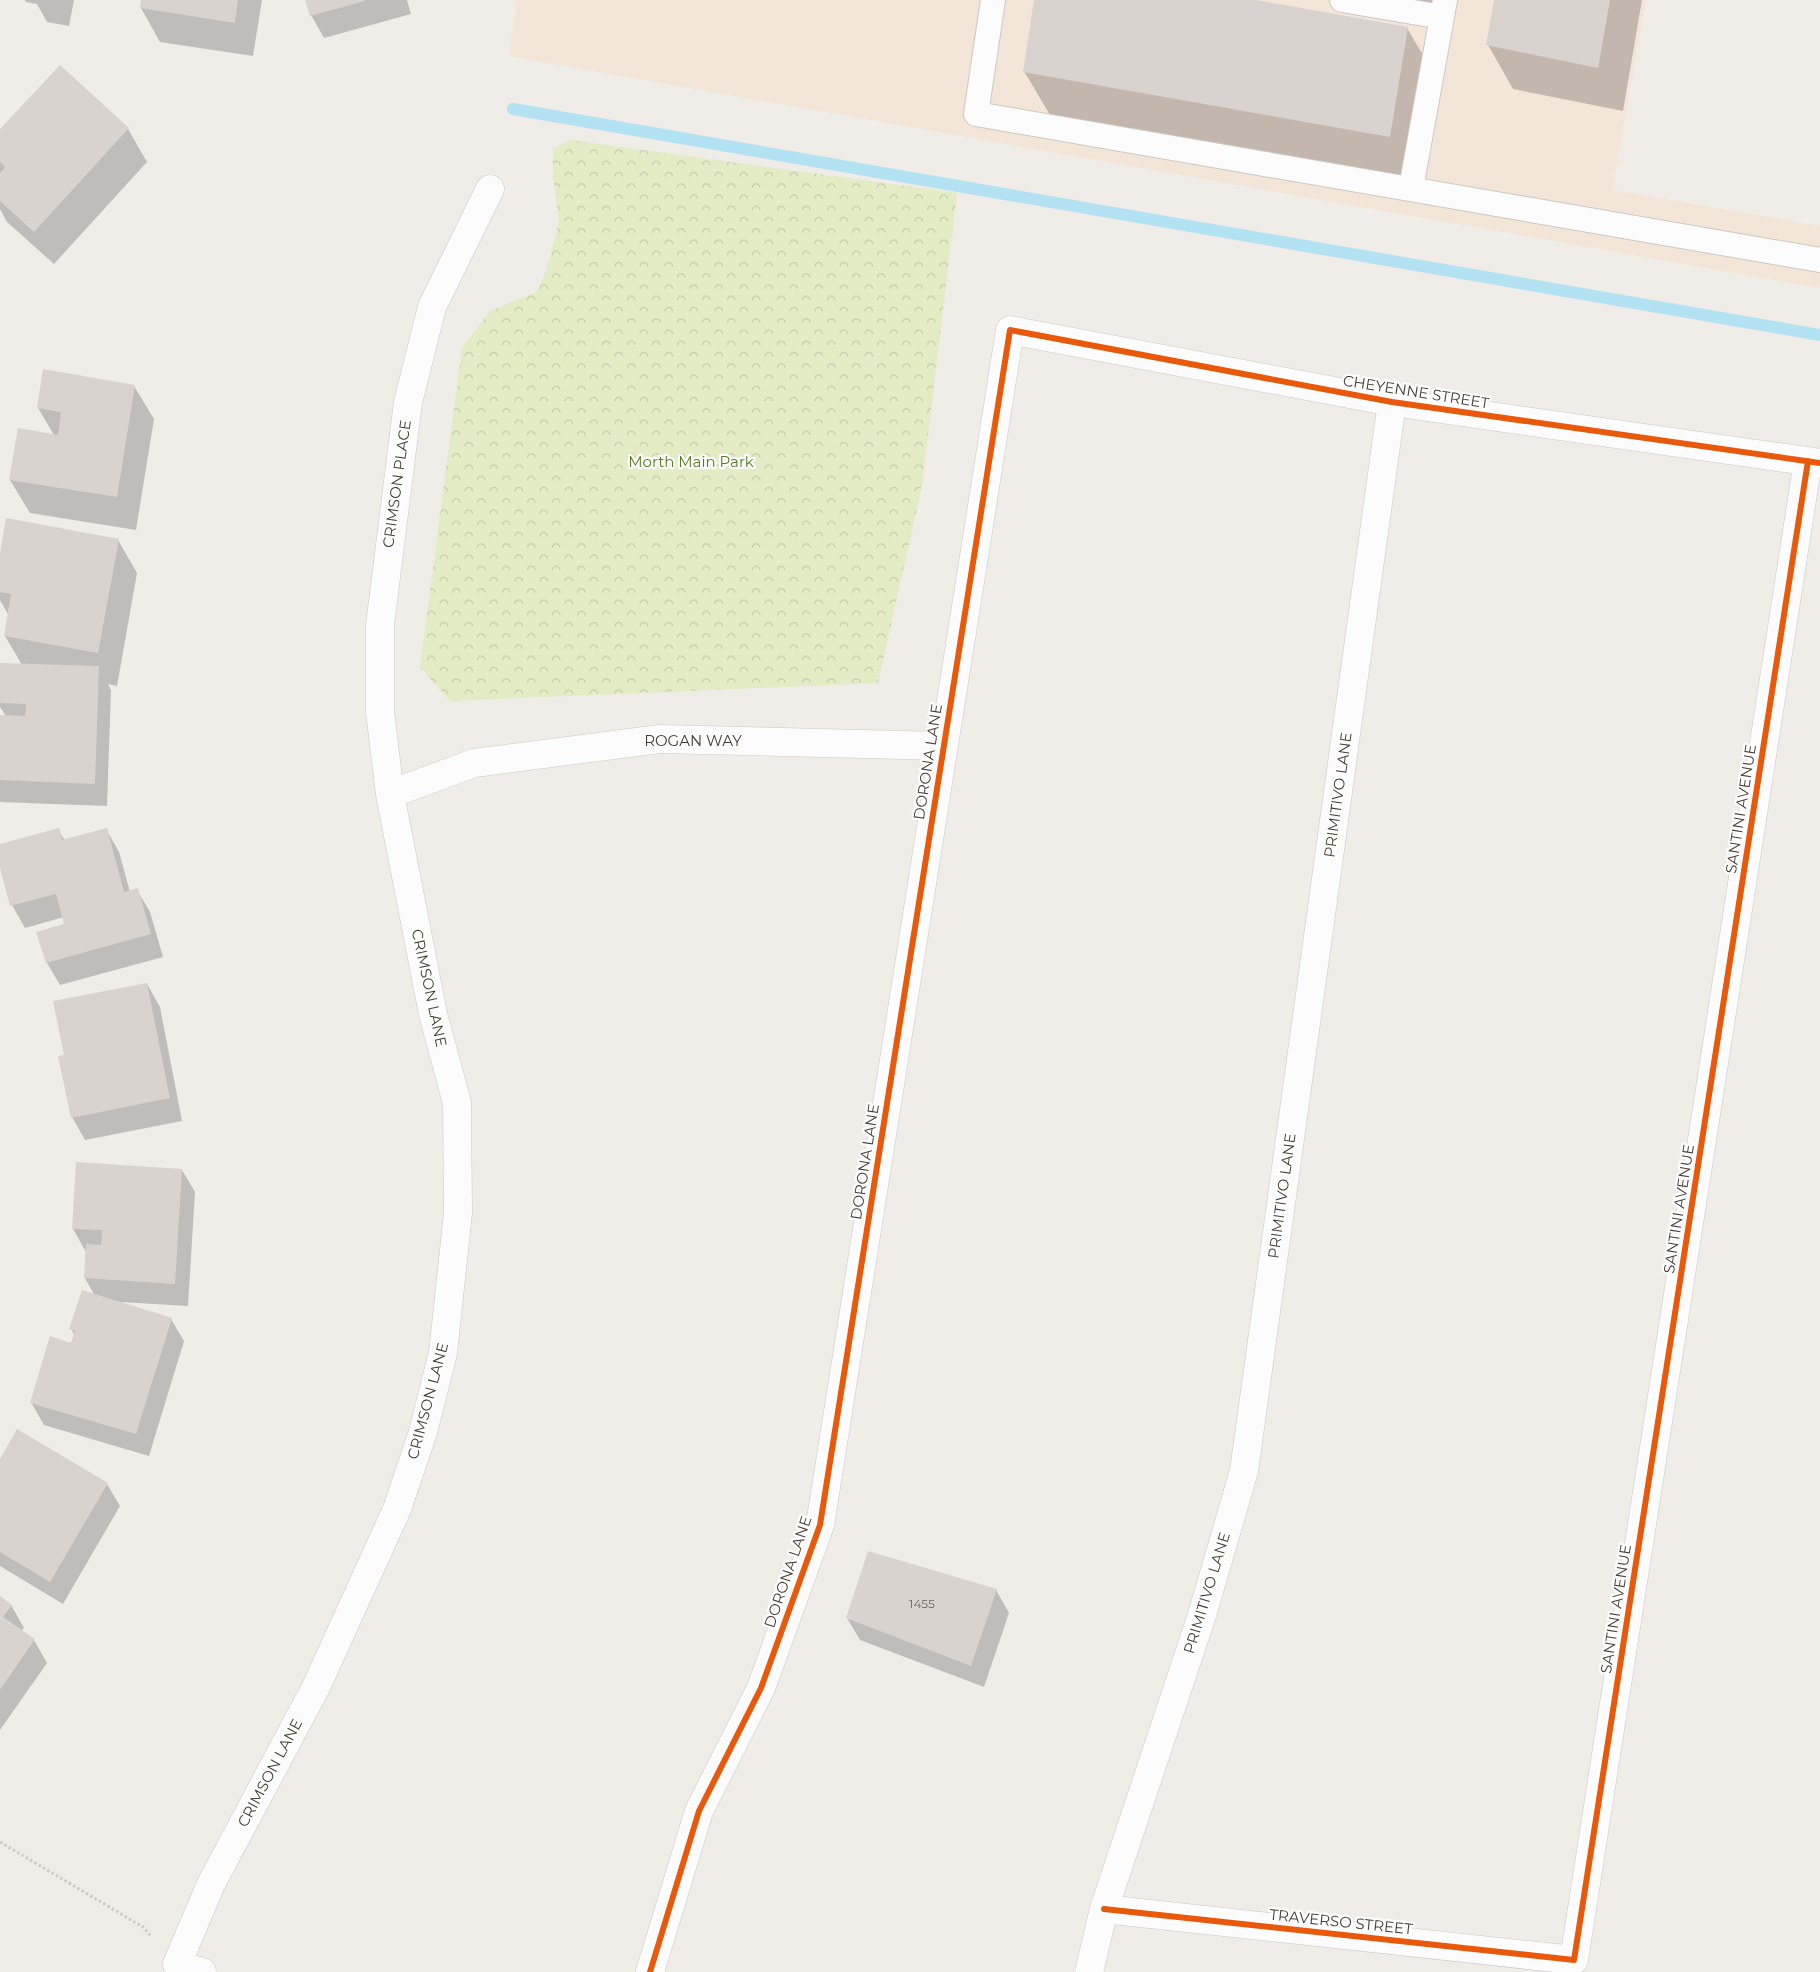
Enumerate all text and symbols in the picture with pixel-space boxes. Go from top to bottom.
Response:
street label: CHEYENNE STREET [1342,371,1491,412]
street label: CRIMSON PLACE [378,419,415,549]
park label: Morth Main Park [628,452,754,471]
street label: DORONA LANE [909,703,946,821]
street label: ROGAN WAY [644,731,742,750]
street label: PRIMITIVO LANE [1319,731,1356,859]
street label: SANTINI AVENUE [1721,743,1760,875]
street label: CRIMSON LANE [408,927,451,1049]
street label: DORONA LANE [846,1103,883,1221]
street label: PRIMITIVO LANE [1263,1132,1300,1260]
street label: SANTINI AVENUE [1659,1143,1698,1275]
street label: CRIMSON LANE [403,1340,452,1461]
street label: DORONA LANE [759,1513,816,1630]
street label: PRIMITIVO LANE [1179,1530,1234,1656]
street label: SANTINI AVENUE [1596,1543,1635,1675]
house number: 1455 [909,1596,935,1611]
street label: CRIMSON LANE [233,1715,306,1830]
street label: TRAVERSO STREET [1269,1905,1414,1939]

